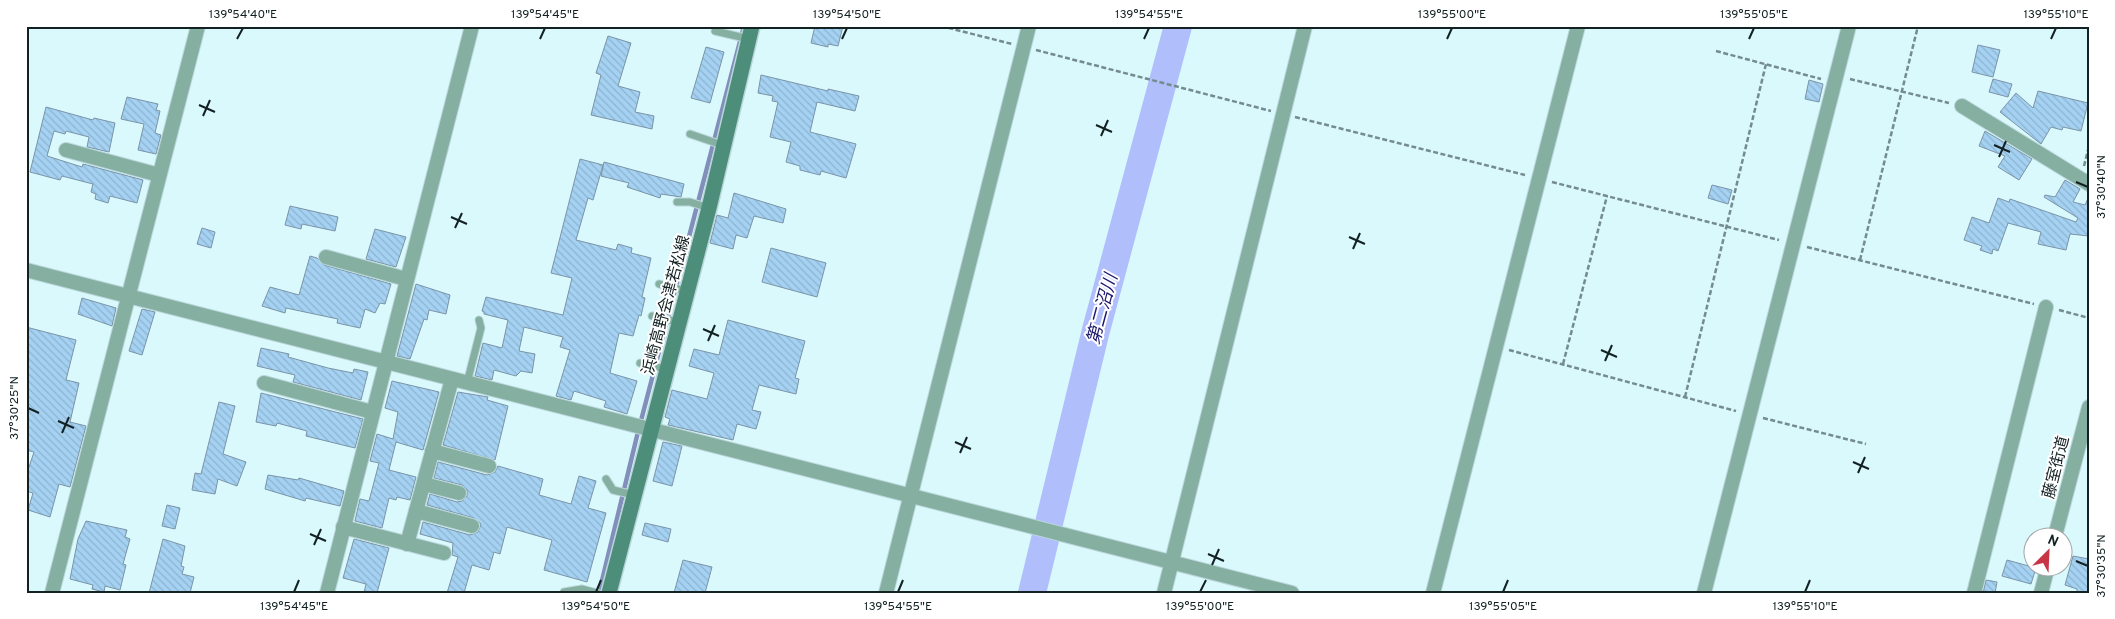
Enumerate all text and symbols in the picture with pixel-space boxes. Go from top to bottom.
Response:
text: 139°54'40"E [209,7,277,23]
text: 139°54'45"E [511,7,579,23]
text: 139°54'50"E [813,7,881,23]
text: 139°54'55"E [1115,7,1183,23]
text: 139°55'00"E [1418,7,1486,23]
text: 139°55'05"E [1720,7,1788,23]
text: 139°55'10"E [2023,7,2089,23]
text: 37°30'40"N [2094,155,2110,219]
street label: 浜崎高野会津若松線 [639,233,695,378]
water label: 第二沼川 [1083,270,1124,347]
text: 37°30'25"N [7,376,23,440]
street label: 藤室街道 [2039,434,2074,501]
north arrow [2022,526,2072,576]
text: N [2045,532,2061,551]
text: 37°30'35"N [2094,534,2110,598]
text: 139°54'45"E [260,599,328,615]
text: 139°54'50"E [562,599,630,615]
text: 139°54'55"E [864,599,932,615]
text: 139°55'00"E [1166,599,1234,615]
text: 139°55'05"E [1469,599,1537,615]
text: 139°55'10"E [1772,599,1838,615]

